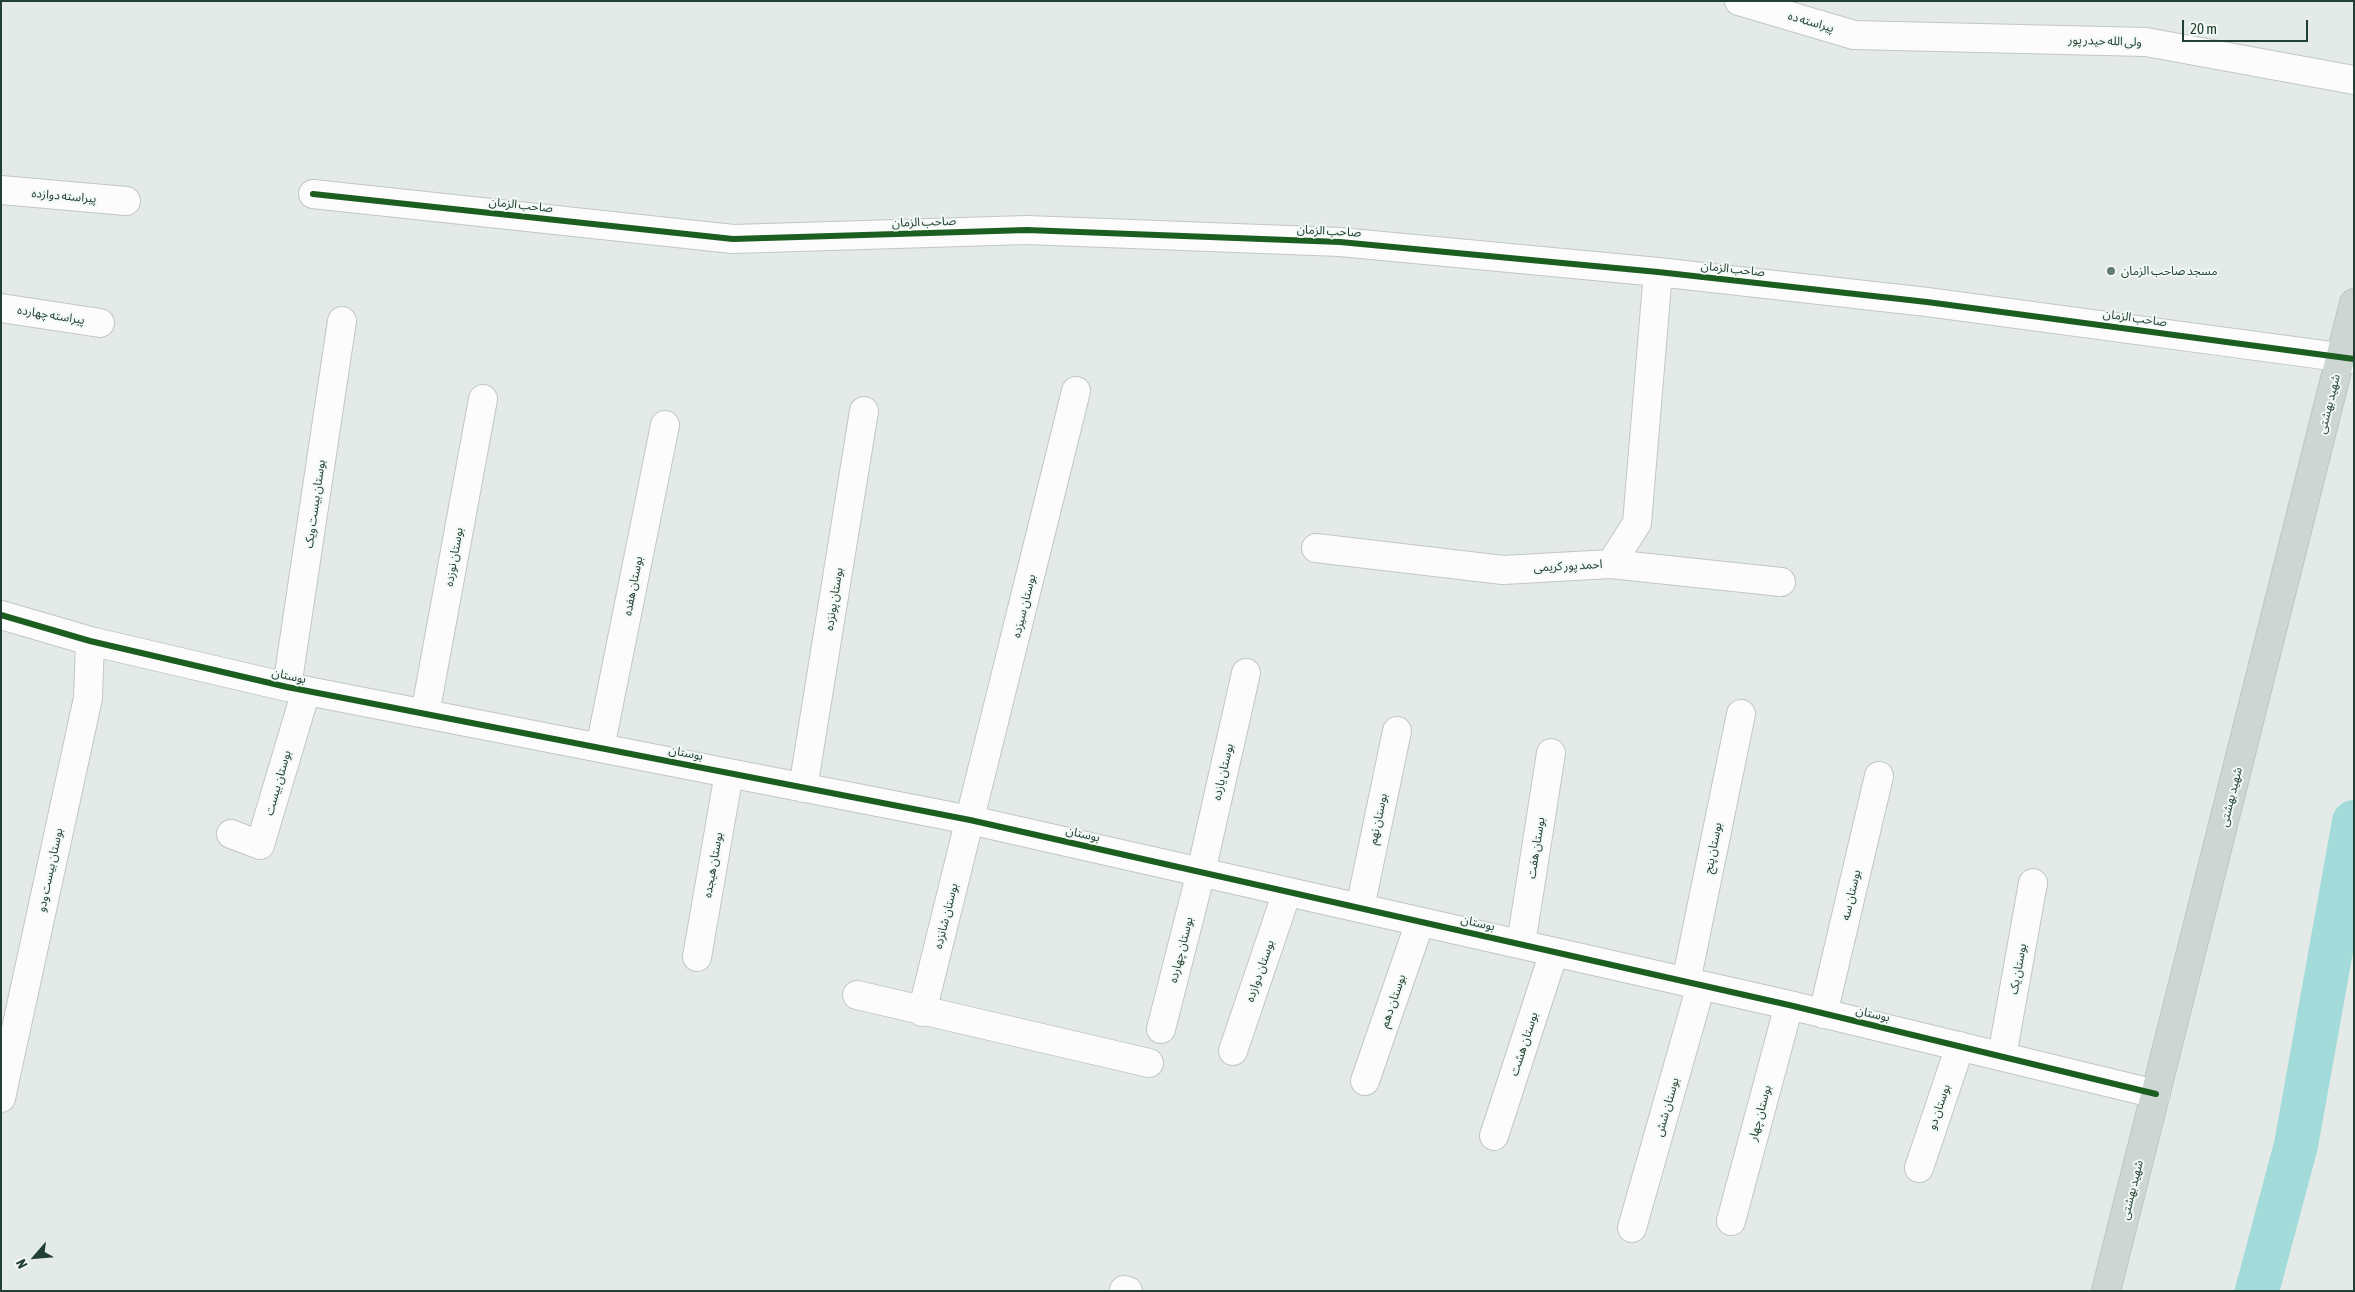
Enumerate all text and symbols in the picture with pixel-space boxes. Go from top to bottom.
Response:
street label: پیراسته ده [1786,9,1836,35]
scale bar [2185,10,2311,42]
text: 20 m [2190,20,2217,37]
street label: ولی الله حیدر پور [2068,33,2142,49]
street label: پیراسته دوازده [31,186,97,206]
street label: صاحب الزمان [488,194,554,216]
street label: صاحب الزمان [892,214,956,230]
street label: صاحب الزمان [1296,222,1362,240]
street label: صاحب الزمان [1700,258,1766,280]
place label: مسجد صاحب الزمان [2121,264,2218,278]
marker: مسجد صاحب الزمان [2105,265,2117,277]
street label: پیراسته چهارده [16,303,86,327]
street label: صاحب الزمان [2102,306,2168,330]
street label: شهید بهشتی [2315,373,2343,435]
street label: بوستان بیست ویک [302,459,328,549]
street label: بوستان نوزده [442,526,466,588]
street label: بوستان هفده [620,555,646,617]
street label: احمد پور کریمی [1533,557,1603,575]
street label: بوستان پونزده [822,566,846,632]
street label: بوستان سیزده [1009,573,1039,639]
street label: بوستان [271,665,307,687]
street label: بوستان یازده [1209,742,1237,802]
street label: بوستان [668,743,704,763]
street label: بوستان بیست [262,749,294,817]
street label: شهید بهشتی [2217,766,2245,828]
street label: بوستان نهم [1366,792,1390,846]
street label: بوستان هفت [1524,816,1548,880]
street label: بوستان پنج [1701,821,1725,875]
street label: بوستان [1065,823,1101,845]
street label: بوستان بیست ودو [34,827,66,913]
street label: بوستان هیجده [700,831,726,899]
street label: بوستان سه [1838,868,1864,922]
street label: بوستان شانزده [931,882,961,950]
street label: بوستان [1460,912,1496,934]
street label: بوستان چهارده [1166,916,1196,984]
street label: بوستان دوازده [1243,938,1277,1004]
street label: بوستان یک [2006,942,2030,996]
street label: بوستان دهم [1377,972,1409,1030]
street label: بوستان [1855,1003,1891,1025]
street label: بوستان هشت [1507,1010,1541,1078]
street label: بوستان شش [1652,1076,1682,1138]
street label: بوستان دو [1925,1082,1953,1132]
street label: بوستان چهار [1746,1084,1774,1142]
street label: شهید بهشتی [2118,1159,2146,1221]
north arrow [10,1232,60,1282]
text: N [13,1257,31,1271]

